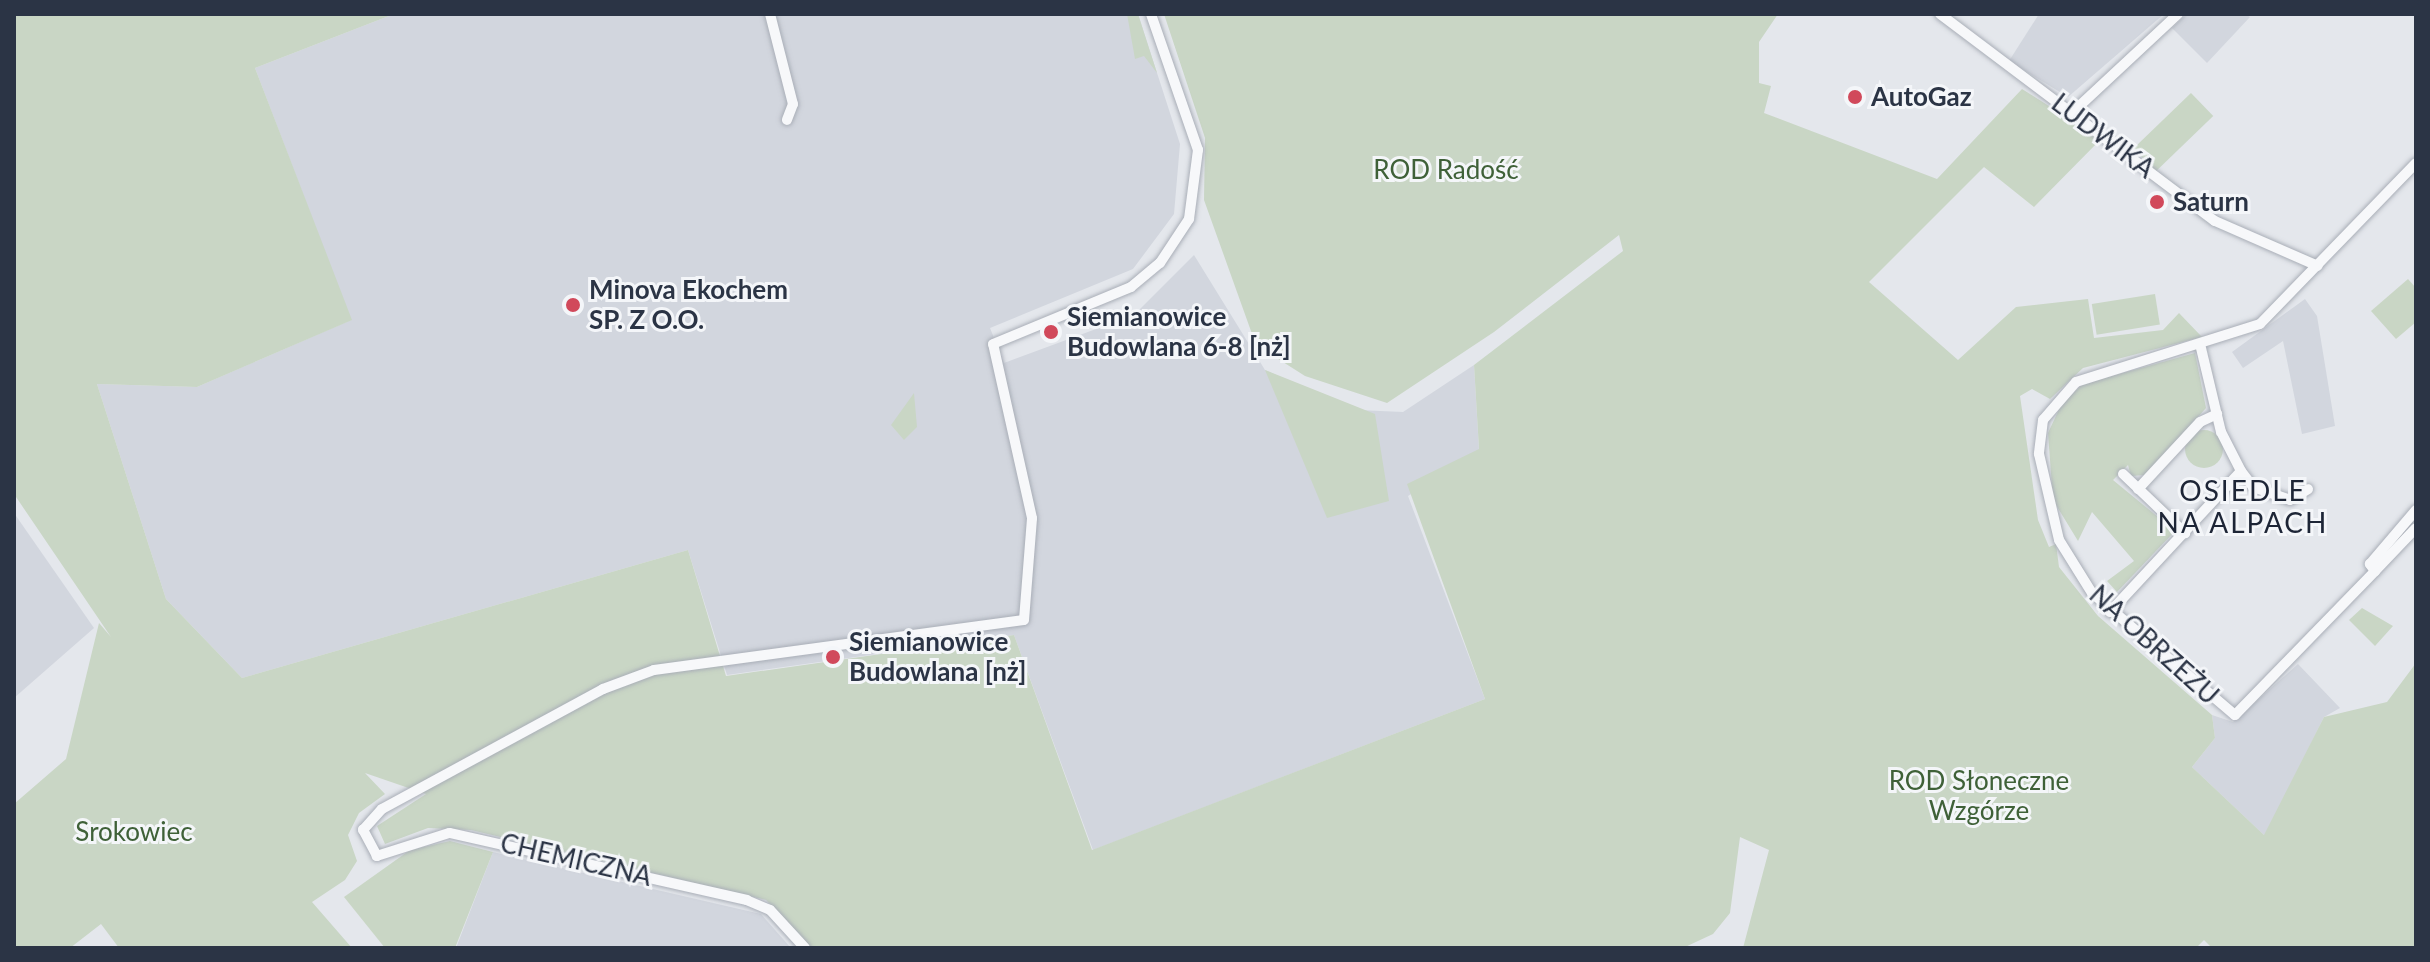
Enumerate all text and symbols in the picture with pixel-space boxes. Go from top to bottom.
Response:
place label: AutoGaz [1871,81,1972,113]
street label: LUDWIKA [2046,87,2160,185]
marker: AutoGaz [1846,88,1864,106]
park label: ROD Radość [1373,154,1519,186]
place label: Saturn [2173,186,2249,218]
marker: Saturn [2148,193,2166,211]
place label: Minova Ekochem SP. Z O.O. [589,274,788,336]
marker: Minova Ekochem SP. Z O.O. [564,296,582,314]
place label: Siemianowice Budowlana 6-8 [nż] [1067,301,1291,362]
marker: Siemianowice Budowlana 6-8 [nż] [1042,323,1060,341]
district label: OSIEDLE NA ALPACH [2157,473,2329,539]
street label: NA OBRZEŻU [2083,579,2225,711]
place label: Siemianowice Budowlana [nż] [849,626,1026,688]
marker: Siemianowice Budowlana [nż] [824,648,842,666]
park label: ROD Słoneczne Wzgórze [1889,765,2069,826]
park label: Srokowiec [75,816,193,848]
street label: CHEMICZNA [497,827,655,893]

